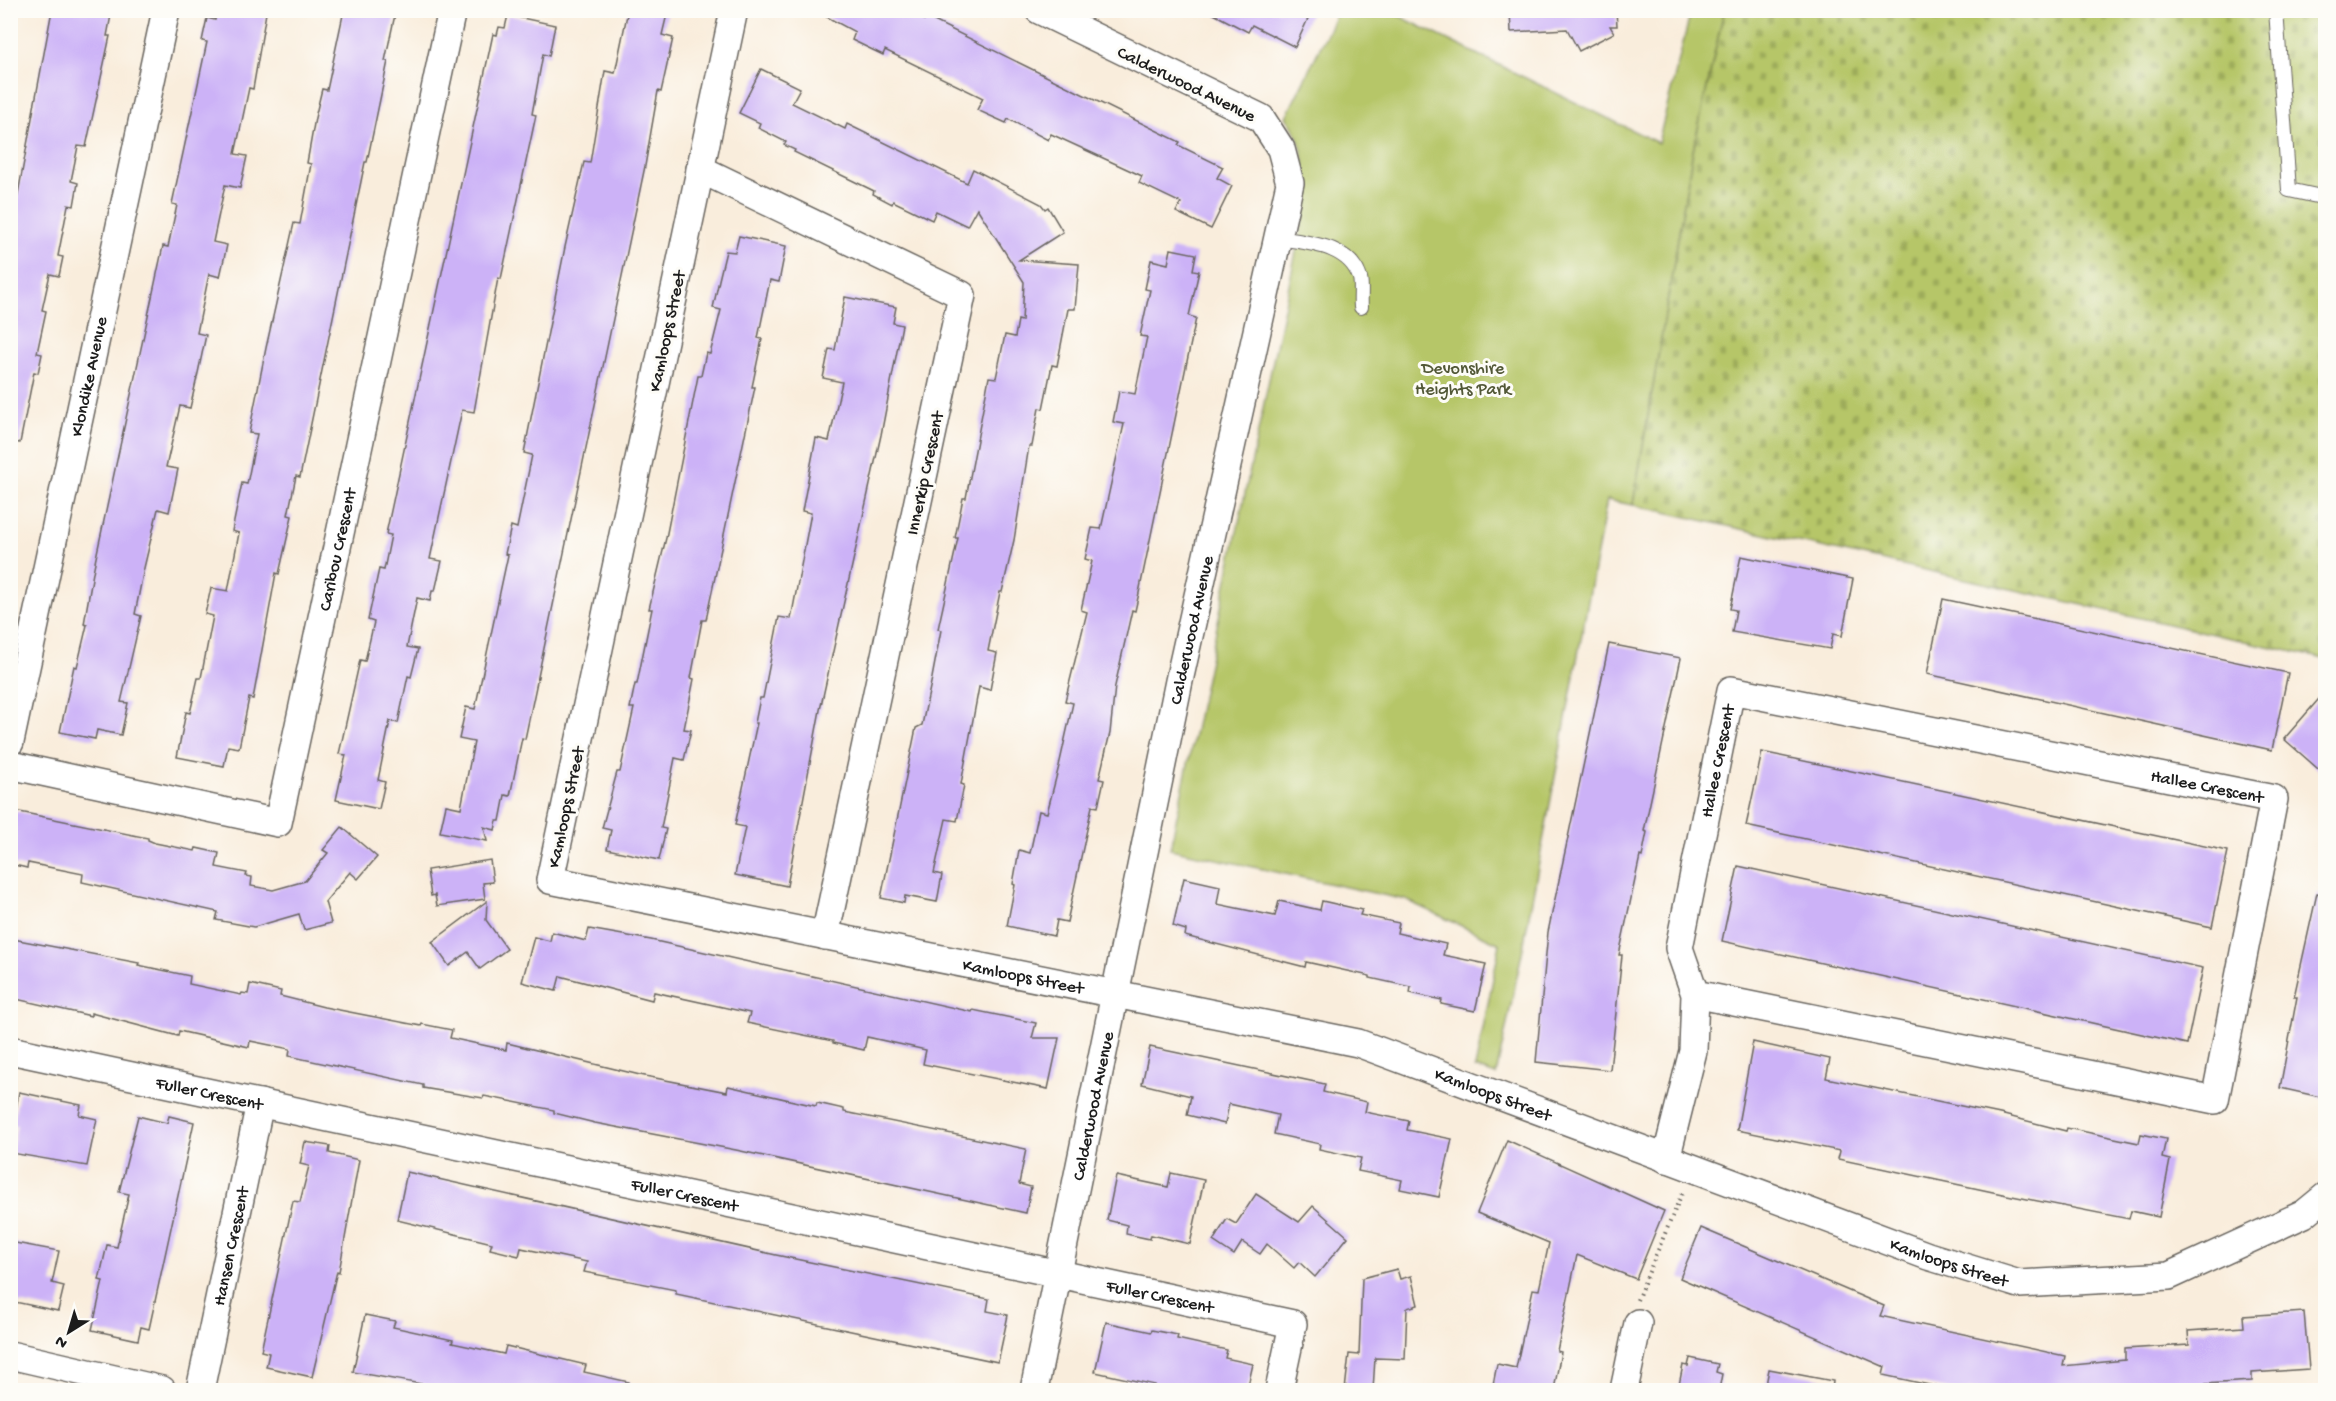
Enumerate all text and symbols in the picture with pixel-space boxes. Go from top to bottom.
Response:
street label: Calderwood Avenue [1113,43,1259,128]
street label: Kamloops Street [645,268,692,394]
street label: Klondike Avenue [67,314,114,439]
park label: Devonshire Heights Park [1415,359,1513,401]
street label: Innerkip Crescent [903,408,950,537]
street label: Caribou Crescent [316,485,363,613]
street label: Calderwood Avenue [1166,554,1220,707]
street label: Hallee Crescent [1698,702,1741,820]
street label: Kamloops Street [544,744,591,870]
street label: Hallee Crescent [2149,766,2267,810]
street label: Kamloops Street [960,955,1087,1001]
street label: Calderwood Avenue [1069,1029,1120,1183]
street label: Kamloops Street [1431,1065,1555,1128]
street label: Fuller Crescent [153,1073,266,1117]
street label: Fuller Crescent [628,1175,741,1219]
street label: Hansen Crescent [210,1184,256,1308]
street label: Kamloops Street [1886,1235,2012,1293]
street label: Fuller Crescent [1103,1276,1217,1320]
north arrow [39,1302,99,1362]
text: N [52,1330,72,1352]

